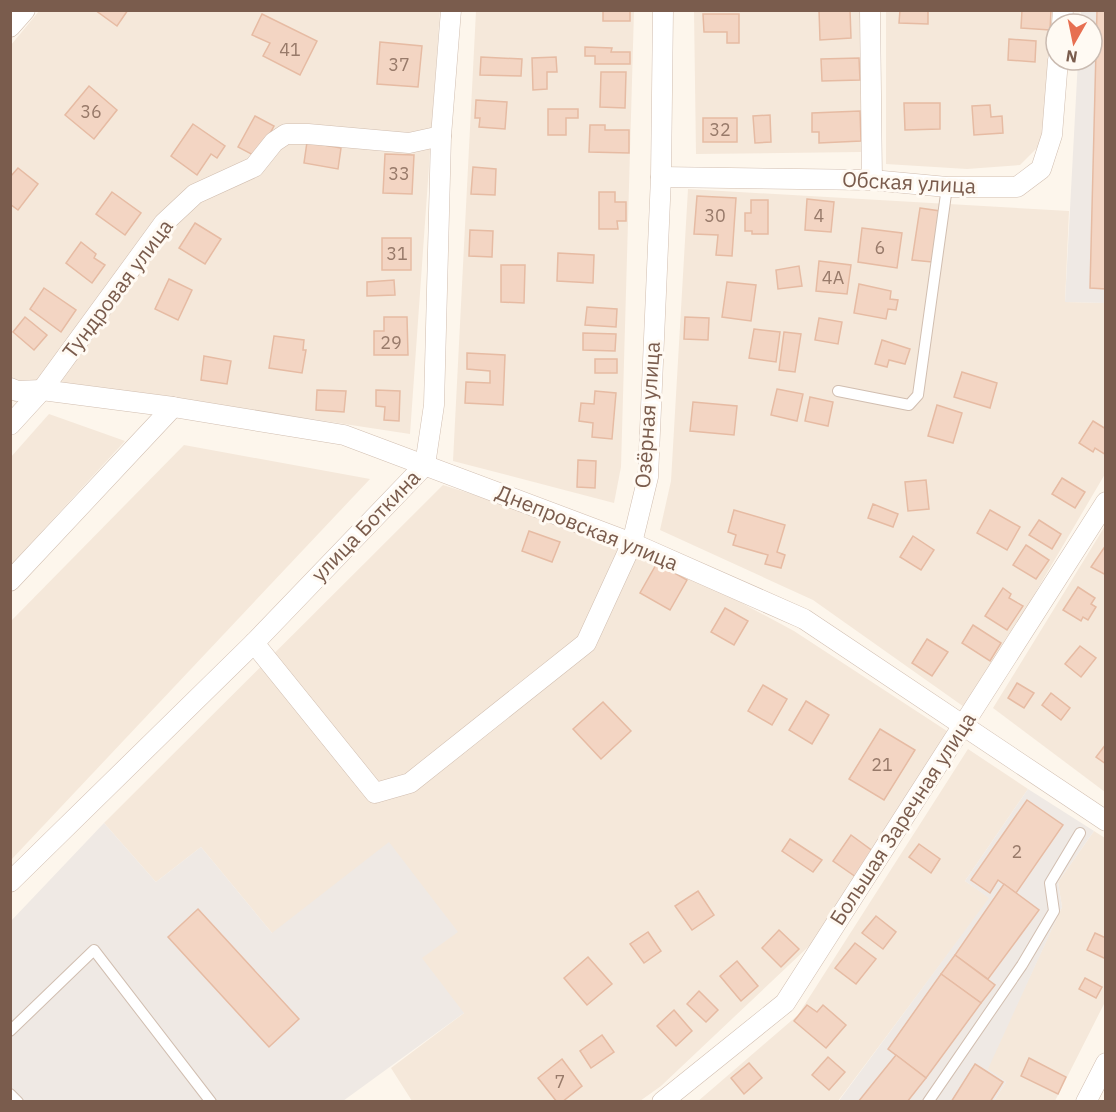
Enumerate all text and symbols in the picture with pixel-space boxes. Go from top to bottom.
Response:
north arrow [1044,12,1104,72]
house number: 41 [279,38,301,61]
text: N [1064,46,1079,68]
house number: 37 [388,53,410,76]
house number: 36 [80,100,102,123]
house number: 32 [709,118,731,141]
house number: 33 [388,162,410,185]
street label: Обская улица [841,165,977,199]
house number: 30 [704,204,726,227]
house number: 4 [814,204,825,227]
street label: Тундровая улица [56,213,179,364]
house number: 6 [875,236,885,259]
house number: 31 [386,242,408,265]
house number: 4А [822,266,845,289]
house number: 29 [380,331,402,354]
street label: Озёрная улица [628,341,666,489]
street label: улица Боткина [305,463,426,587]
street label: Днепровская улица [492,478,683,576]
street label: Большая Заречная улица [823,707,982,930]
house number: 21 [871,753,893,776]
house number: 2 [1012,840,1022,863]
house number: 7 [555,1070,565,1093]

